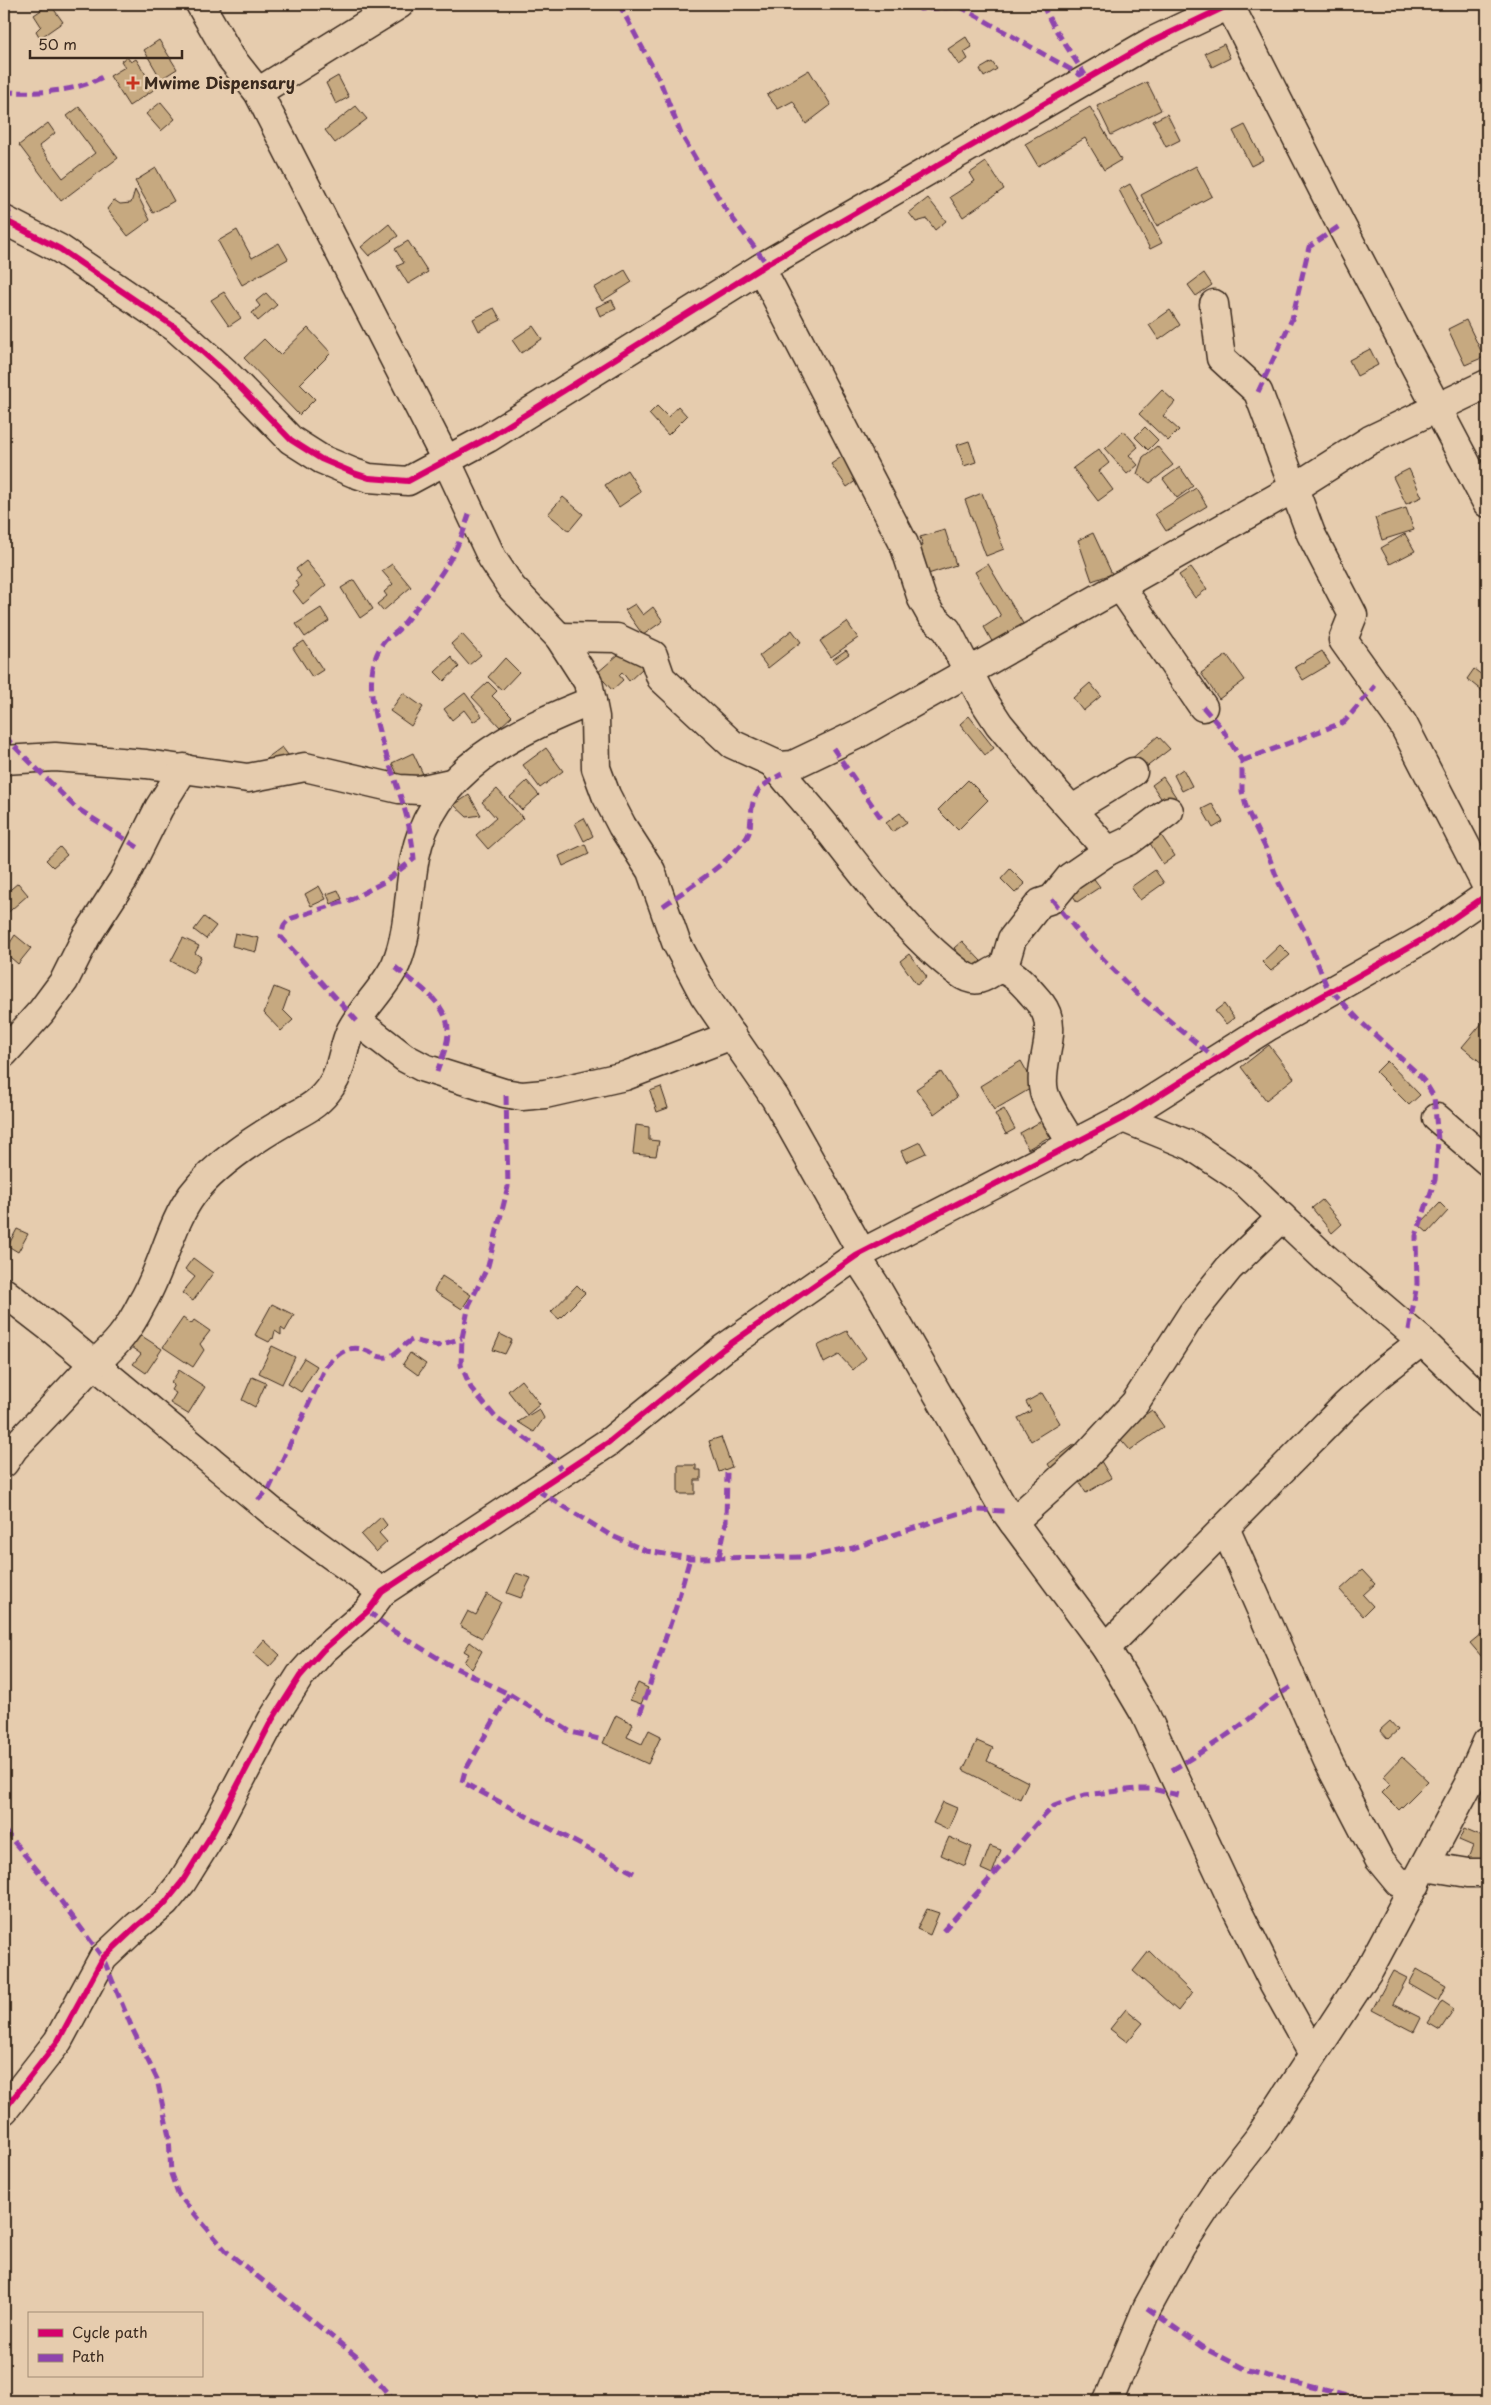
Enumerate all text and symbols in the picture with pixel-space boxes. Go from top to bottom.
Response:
scale bar [30,28,182,60]
text: 50 m [38,32,77,55]
place label: Mwime Dispensary [144,70,295,94]
marker: Mwime Dispensary [126,76,140,90]
legend [28,2312,202,2378]
text: Cycle path [72,2320,148,2343]
text: Path [72,2344,104,2367]

